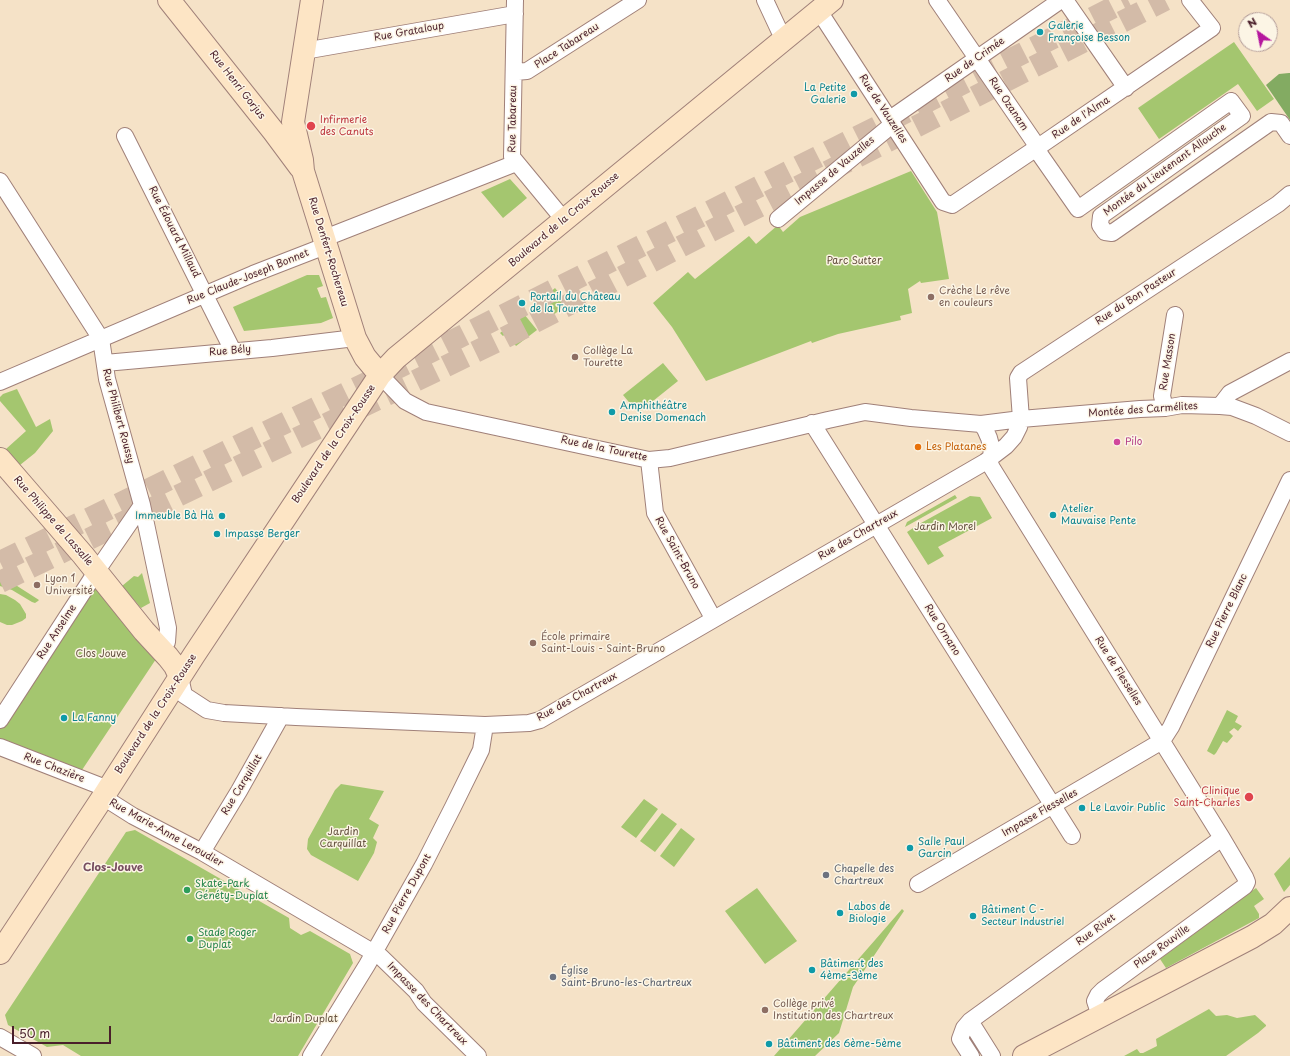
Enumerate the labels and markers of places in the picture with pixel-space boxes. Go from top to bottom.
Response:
place label: Galerie Françoise Besson [1048,20,1130,44]
marker: Galerie Françoise Besson [1035,27,1045,37]
place label: La Petite Galerie [804,82,846,106]
marker: La Petite Galerie [849,89,859,99]
place label: Infirmerie des Canuts [320,114,374,138]
marker: Infirmerie des Canuts [305,120,317,132]
place label: Crèche Le rêve en couleurs [939,285,1010,308]
place label: Portail du Château de la Tourette [530,291,621,314]
marker: Crèche Le rêve en couleurs [926,292,936,302]
marker: Portail du Château de la Tourette [517,298,527,308]
place label: Collège La Tourette [583,345,633,368]
marker: Collège La Tourette [570,352,580,362]
place label: Amphithéâtre Denise Domenach [620,400,706,424]
marker: Amphithéâtre Denise Domenach [607,407,617,417]
place label: Pilo [1125,436,1142,448]
marker: Pilo [1112,437,1122,447]
place label: Les Platanes [926,441,986,453]
marker: Les Platanes [913,442,923,452]
place label: Atelier Mauvaise Pente [1061,503,1136,526]
place label: Immeuble Bà Hà [135,510,214,522]
marker: Atelier Mauvaise Pente [1048,510,1058,520]
marker: Immeuble Bà Hà [217,511,227,521]
place label: Impasse Berger [225,528,300,540]
marker: Impasse Berger [212,529,222,539]
place label: Lyon 1 Université [45,573,93,596]
marker: Lyon 1 Université [32,580,42,590]
place label: École primaire Saint-Louis - Saint-Bruno [541,631,665,654]
marker: École primaire Saint-Louis - Saint-Bruno [528,638,538,648]
place label: La Fanny [72,712,116,724]
marker: La Fanny [59,713,69,723]
place label: Clinique Saint-Charles [1174,785,1240,808]
marker: Clinique Saint-Charles [1243,791,1255,803]
place label: Le Lavoir Public [1090,802,1165,814]
marker: Le Lavoir Public [1077,803,1087,813]
place label: Salle Paul Garcin [918,836,965,860]
marker: Salle Paul Garcin [905,843,915,853]
place label: Chapelle des Chartreux [834,863,894,886]
marker: Chapelle des Chartreux [821,870,831,880]
place label: Skate-Park Généty-Duplat [195,878,268,902]
marker: Skate-Park Généty-Duplat [182,885,192,895]
place label: Labos de Biologie [848,901,890,924]
place label: Bâtiment C - Secteur Industriel [981,904,1064,928]
marker: Labos de Biologie [835,908,845,918]
marker: Bâtiment C - Secteur Industriel [968,911,978,921]
place label: Stade Roger Duplat [198,927,256,950]
marker: Stade Roger Duplat [185,934,195,944]
place label: Bâtiment des 4ème-3ème [820,958,883,982]
place label: Église Saint-Bruno-les-Chartreux [561,965,692,988]
marker: Bâtiment des 4ème-3ème [807,965,817,975]
marker: Église Saint-Bruno-les-Chartreux [548,972,558,982]
place label: Collège privé Institution des Chartreux [773,998,893,1022]
marker: Collège privé Institution des Chartreux [760,1005,770,1015]
place label: Bâtiment des 6ème-5ème [777,1038,901,1050]
marker: Bâtiment des 6ème-5ème [764,1039,774,1049]

